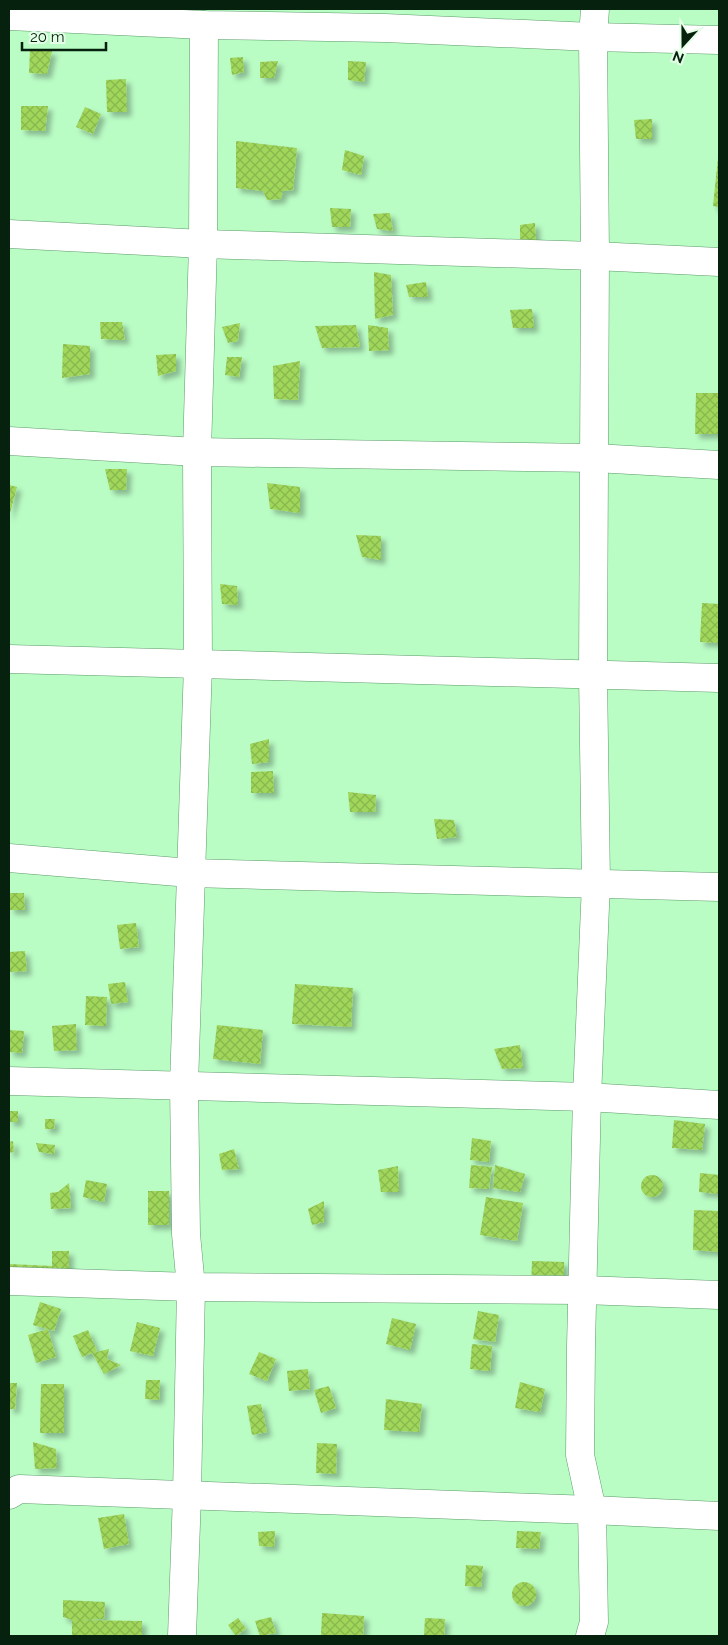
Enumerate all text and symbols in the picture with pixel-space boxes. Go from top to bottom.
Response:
scale bar [22,20,106,52]
north arrow [658,20,708,70]
text: 20 m [30,28,65,46]
text: N [670,48,686,67]

